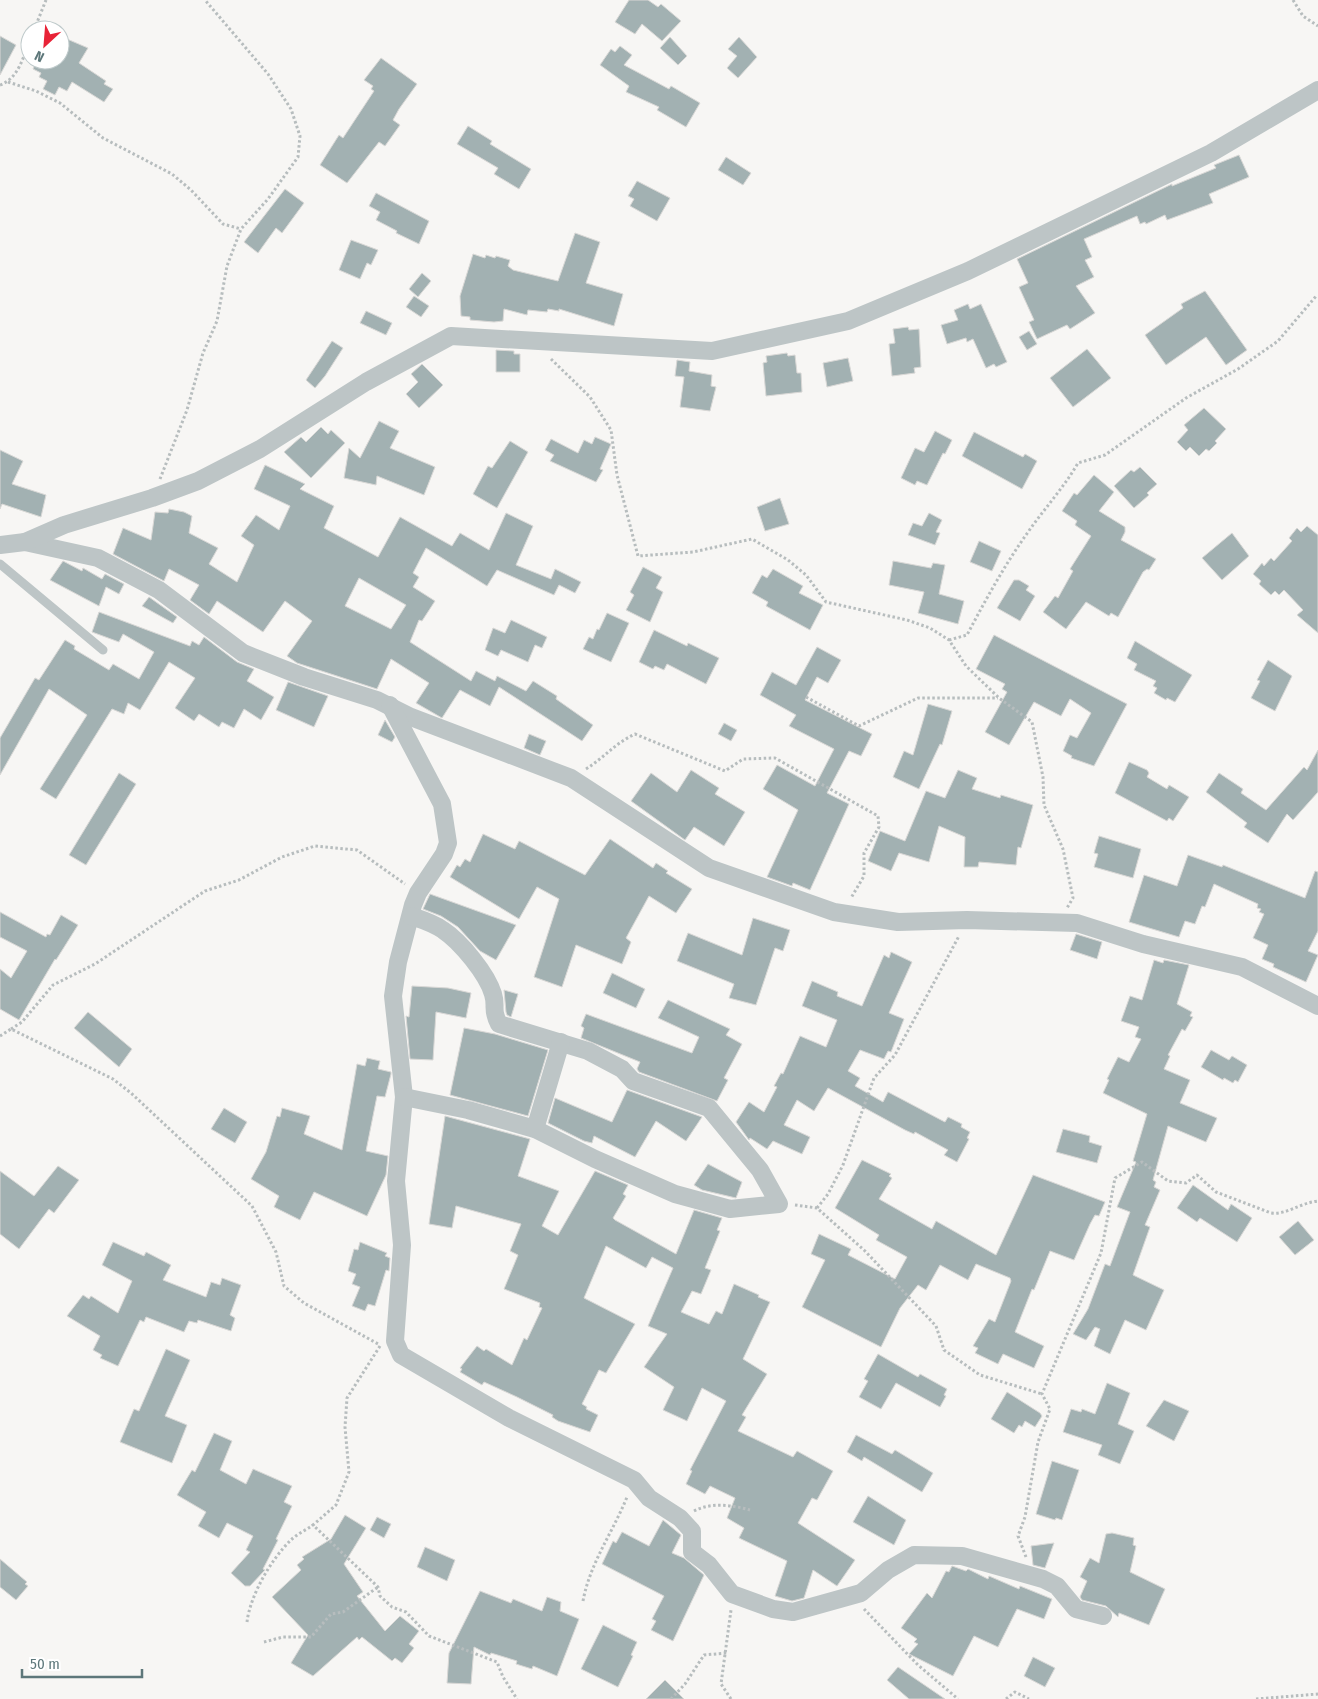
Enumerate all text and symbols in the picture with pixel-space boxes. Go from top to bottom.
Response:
north arrow [20,20,70,70]
text: N [32,47,47,66]
scale bar [22,1646,142,1678]
text: 50 m [30,1655,60,1673]

